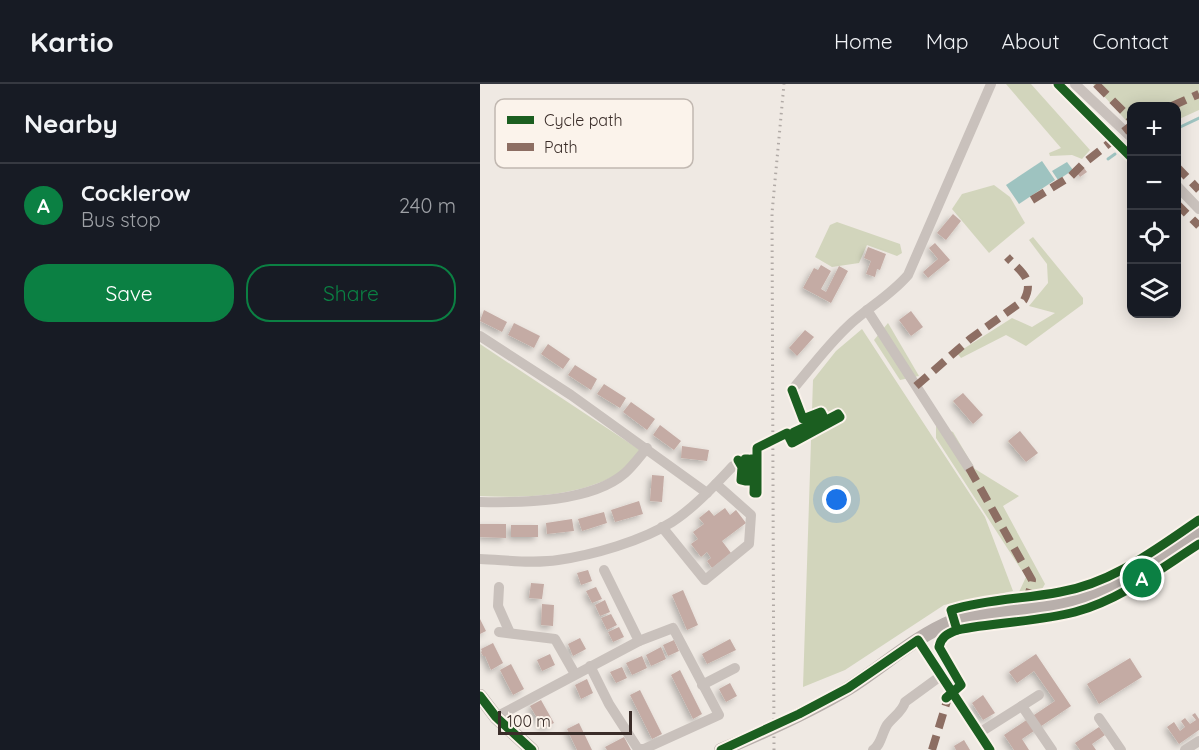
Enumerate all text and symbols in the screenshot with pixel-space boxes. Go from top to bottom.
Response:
text: Kartio [30,24,114,59]
text: Home [834,28,893,54]
text: Map [926,28,969,54]
text: About [1002,28,1060,54]
text: Contact [1093,28,1169,54]
legend [495,99,693,168]
map controls [1127,102,1181,318]
button: + [1127,102,1181,156]
text: Nearby [24,107,118,140]
text: Cycle path [544,110,623,130]
text: Path [544,137,578,157]
button: − [1127,156,1181,210]
text: Cocklerow [81,179,191,207]
text: A [37,193,50,218]
text: 240 m [399,193,456,218]
text: Bus stop [81,207,161,232]
button: locate [1127,210,1181,264]
button: Save [24,264,234,322]
button: Share [246,264,456,322]
button: layers [1127,264,1181,318]
your location [822,485,851,514]
pin: A [1122,556,1162,600]
scale bar [498,708,632,736]
text: 100 m [507,711,551,731]

